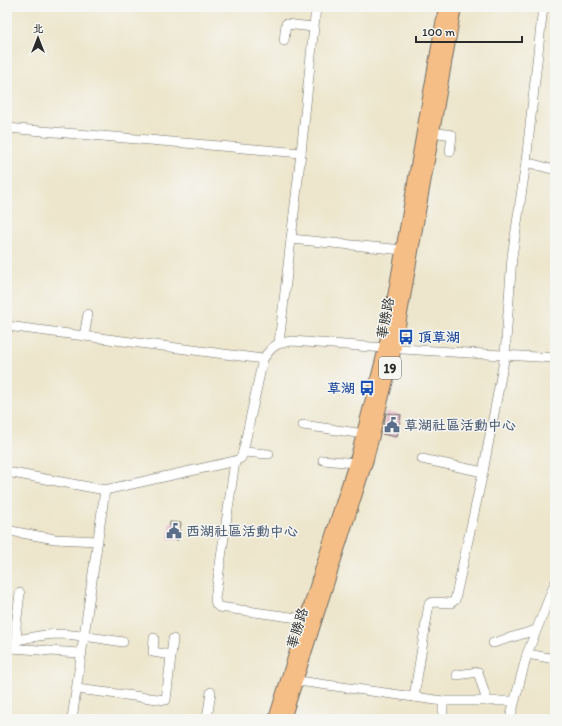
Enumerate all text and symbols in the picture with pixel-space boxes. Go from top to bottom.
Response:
north arrow [18,18,58,58]
scale bar [416,18,522,44]
text: 北 [33,22,44,35]
text: 100 m [422,25,455,39]
street label: 華勝路 [373,296,398,340]
bus stop icon: 頂草湖 [397,328,415,346]
place label: 頂草湖 [418,329,460,346]
road number: 19 [379,357,401,379]
bus stop icon: 草湖 [358,379,376,397]
place label: 草湖 [327,380,355,397]
public building icon: 草湖社區活動中心 [383,416,401,434]
place label: 草湖社區活動中心 [404,417,516,434]
public building icon: 西湖社區活動中心 [165,522,183,540]
place label: 西湖社區活動中心 [186,523,298,540]
street label: 華勝路 [283,606,312,651]

